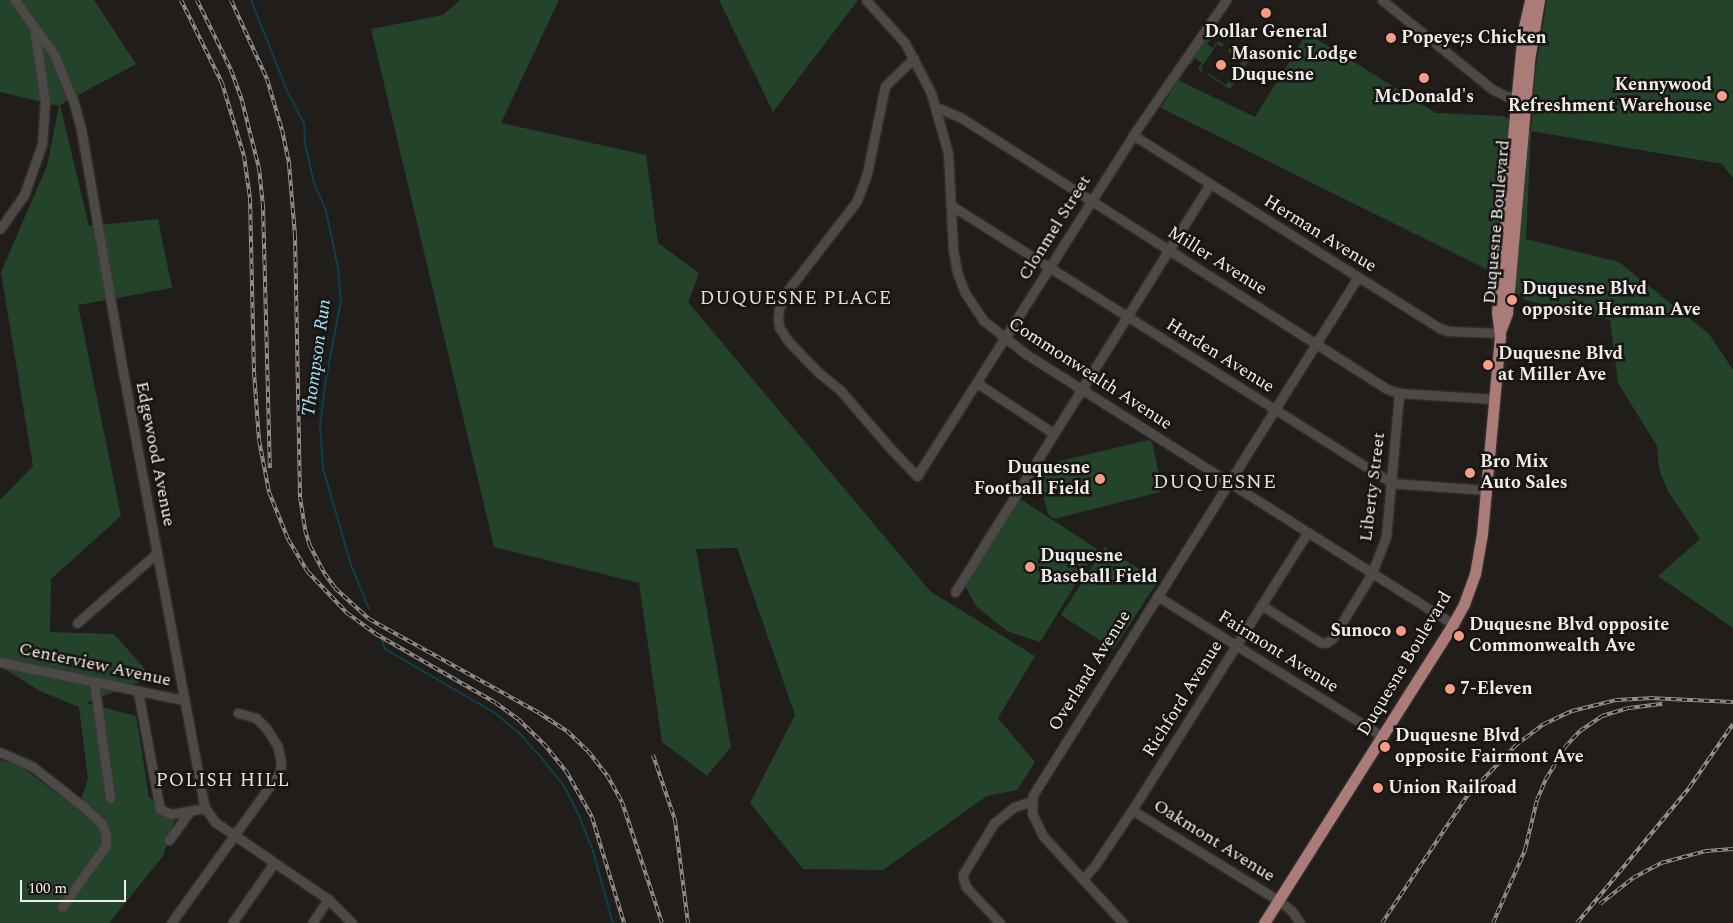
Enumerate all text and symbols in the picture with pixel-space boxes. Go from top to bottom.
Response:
marker: Dollar General [1260,7,1272,19]
place label: Dollar General [1204,21,1328,43]
place label: Popeye;s Chicken [1401,27,1547,49]
marker: Popeye;s Chicken [1385,32,1397,44]
place label: Masonic Lodge Duquesne [1231,44,1357,86]
marker: Masonic Lodge Duquesne [1215,59,1227,71]
marker: McDonald's [1418,72,1430,84]
place label: Kennywood Refreshment Warehouse [1508,75,1712,118]
place label: McDonald's [1374,86,1474,108]
marker: Kennywood Refreshment Warehouse [1716,90,1728,102]
street label: Duquesne Boulevard [1479,139,1515,305]
street label: Clonmel Street [1014,171,1096,285]
street label: Herman Avenue [1260,191,1380,277]
street label: Miller Avenue [1163,222,1271,300]
place label: Duquesne Blvd opposite Herman Ave [1522,279,1701,322]
district label: DUQUESNE PLACE [698,288,894,310]
marker: Duquesne Blvd opposite Herman Ave [1506,294,1518,306]
water label: Thompson Run [297,298,337,418]
street label: Commonwealth Avenue [1004,313,1176,435]
street label: Harden Avenue [1162,314,1278,398]
place label: Duquesne Blvd at Miller Ave [1498,344,1623,386]
marker: Duquesne Blvd at Miller Ave [1482,359,1494,371]
street label: Edgewood Avenue [130,380,180,528]
street label: Liberty Street [1356,431,1390,543]
place label: Bro Mix Auto Sales [1480,452,1568,494]
place label: Duquesne Football Field [974,458,1090,500]
marker: Bro Mix Auto Sales [1464,467,1476,479]
district label: DUQUESNE [1152,470,1278,494]
marker: Duquesne Football Field [1094,473,1106,485]
place label: Duquesne Baseball Field [1040,546,1157,588]
marker: Duquesne Baseball Field [1024,561,1036,573]
street label: Duquesne Boulevard [1353,588,1457,740]
street label: Fairmont Avenue [1214,606,1342,698]
street label: Overland Avenue [1044,607,1136,735]
place label: Duquesne Blvd opposite Commonwealth Ave [1469,615,1669,658]
place label: Sunoco [1330,620,1391,642]
marker: Sunoco [1395,625,1407,637]
marker: Duquesne Blvd opposite Commonwealth Ave [1453,630,1465,642]
street label: Richford Avenue [1138,637,1228,761]
street label: Centerview Avenue [17,638,173,692]
place label: 7-Eleven [1460,678,1533,700]
marker: 7-Eleven [1444,683,1456,695]
place label: Duquesne Blvd opposite Fairmont Ave [1395,726,1584,769]
marker: Duquesne Blvd opposite Fairmont Ave [1379,741,1391,753]
district label: POLISH HILL [154,770,292,792]
place label: Union Railroad [1388,777,1517,799]
marker: Union Railroad [1372,782,1384,794]
street label: Oakmont Avenue [1149,795,1279,887]
scale bar [22,870,129,902]
text: 100 m [28,877,67,900]

